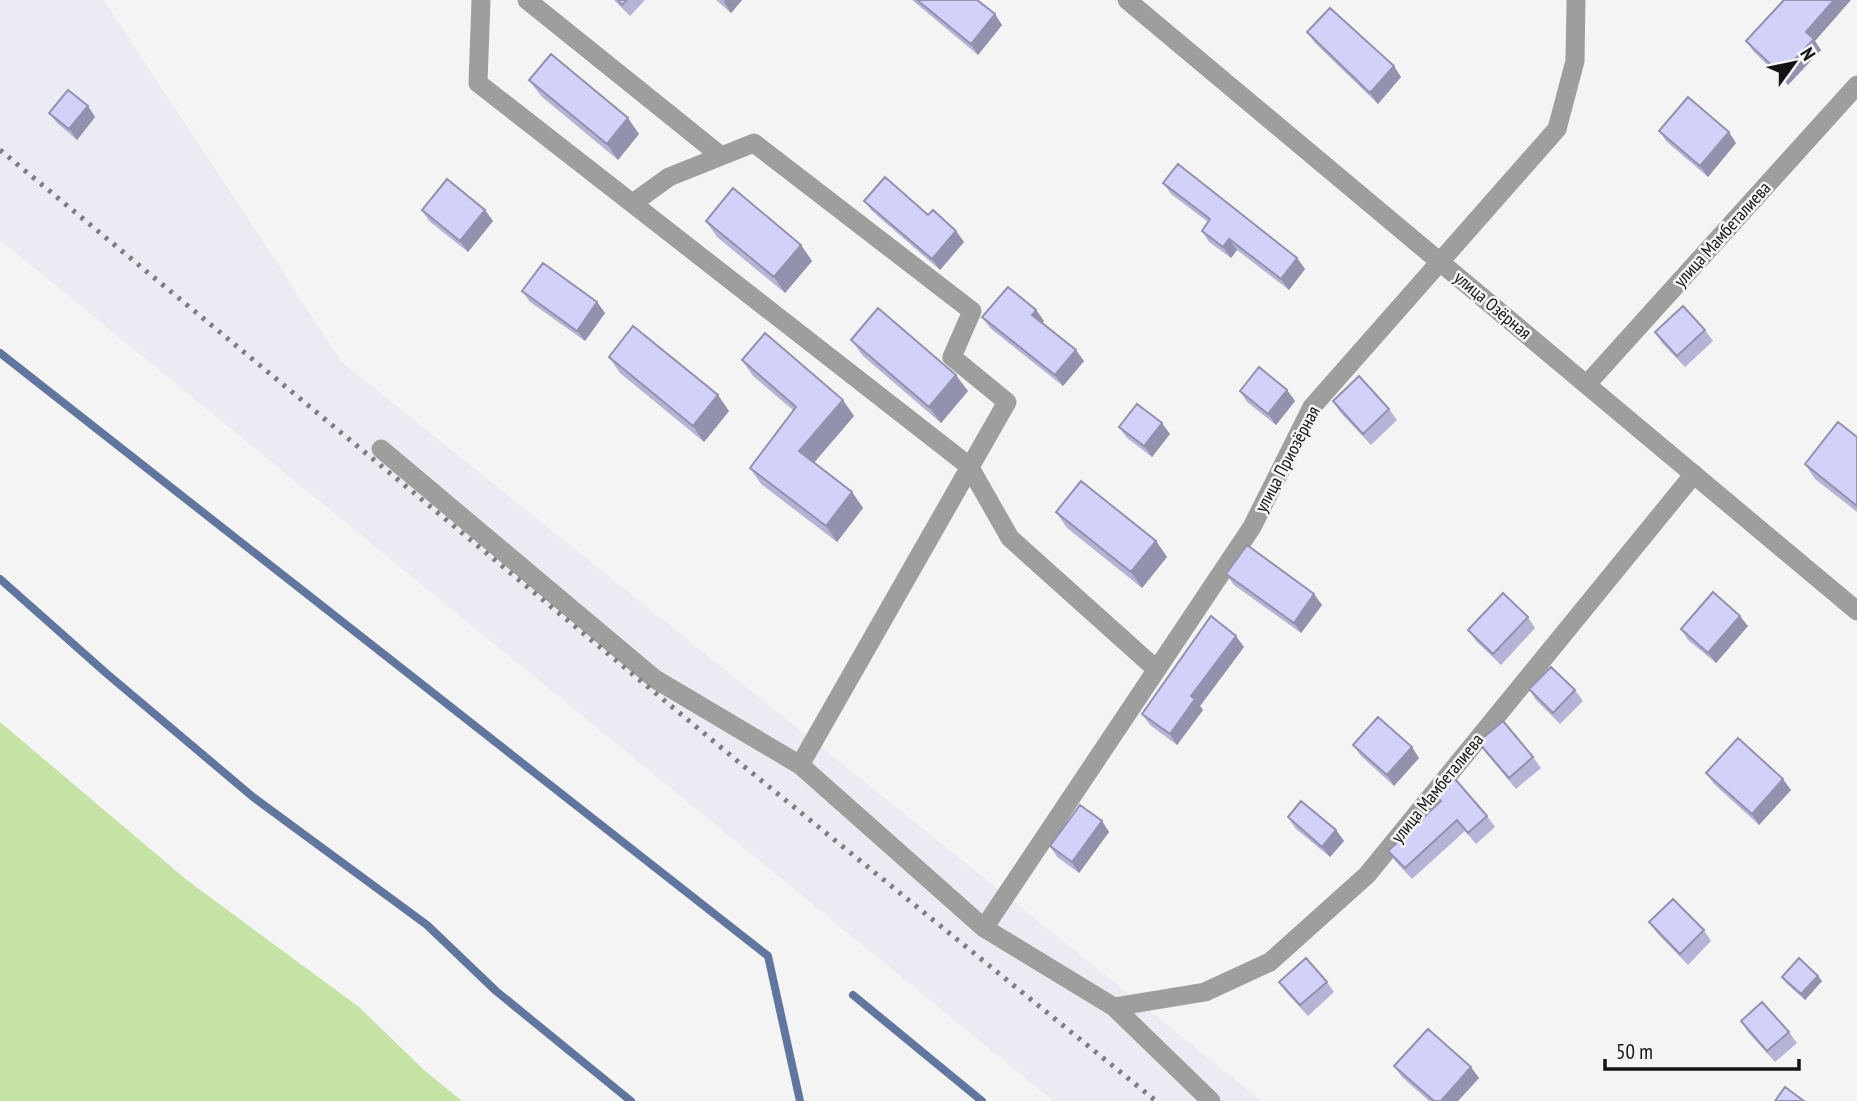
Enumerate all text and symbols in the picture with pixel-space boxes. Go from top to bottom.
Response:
north arrow [1759,28,1829,98]
text: N [1795,43,1821,65]
street label: улица Мамбеталиева [1669,176,1775,292]
street label: улица Озёрная [1450,266,1536,344]
street label: улица Приозёрная [1249,402,1325,516]
street label: улица Мамбеталиева [1386,729,1488,847]
scale bar [1605,1028,1799,1072]
text: 50 m [1616,1038,1653,1065]

